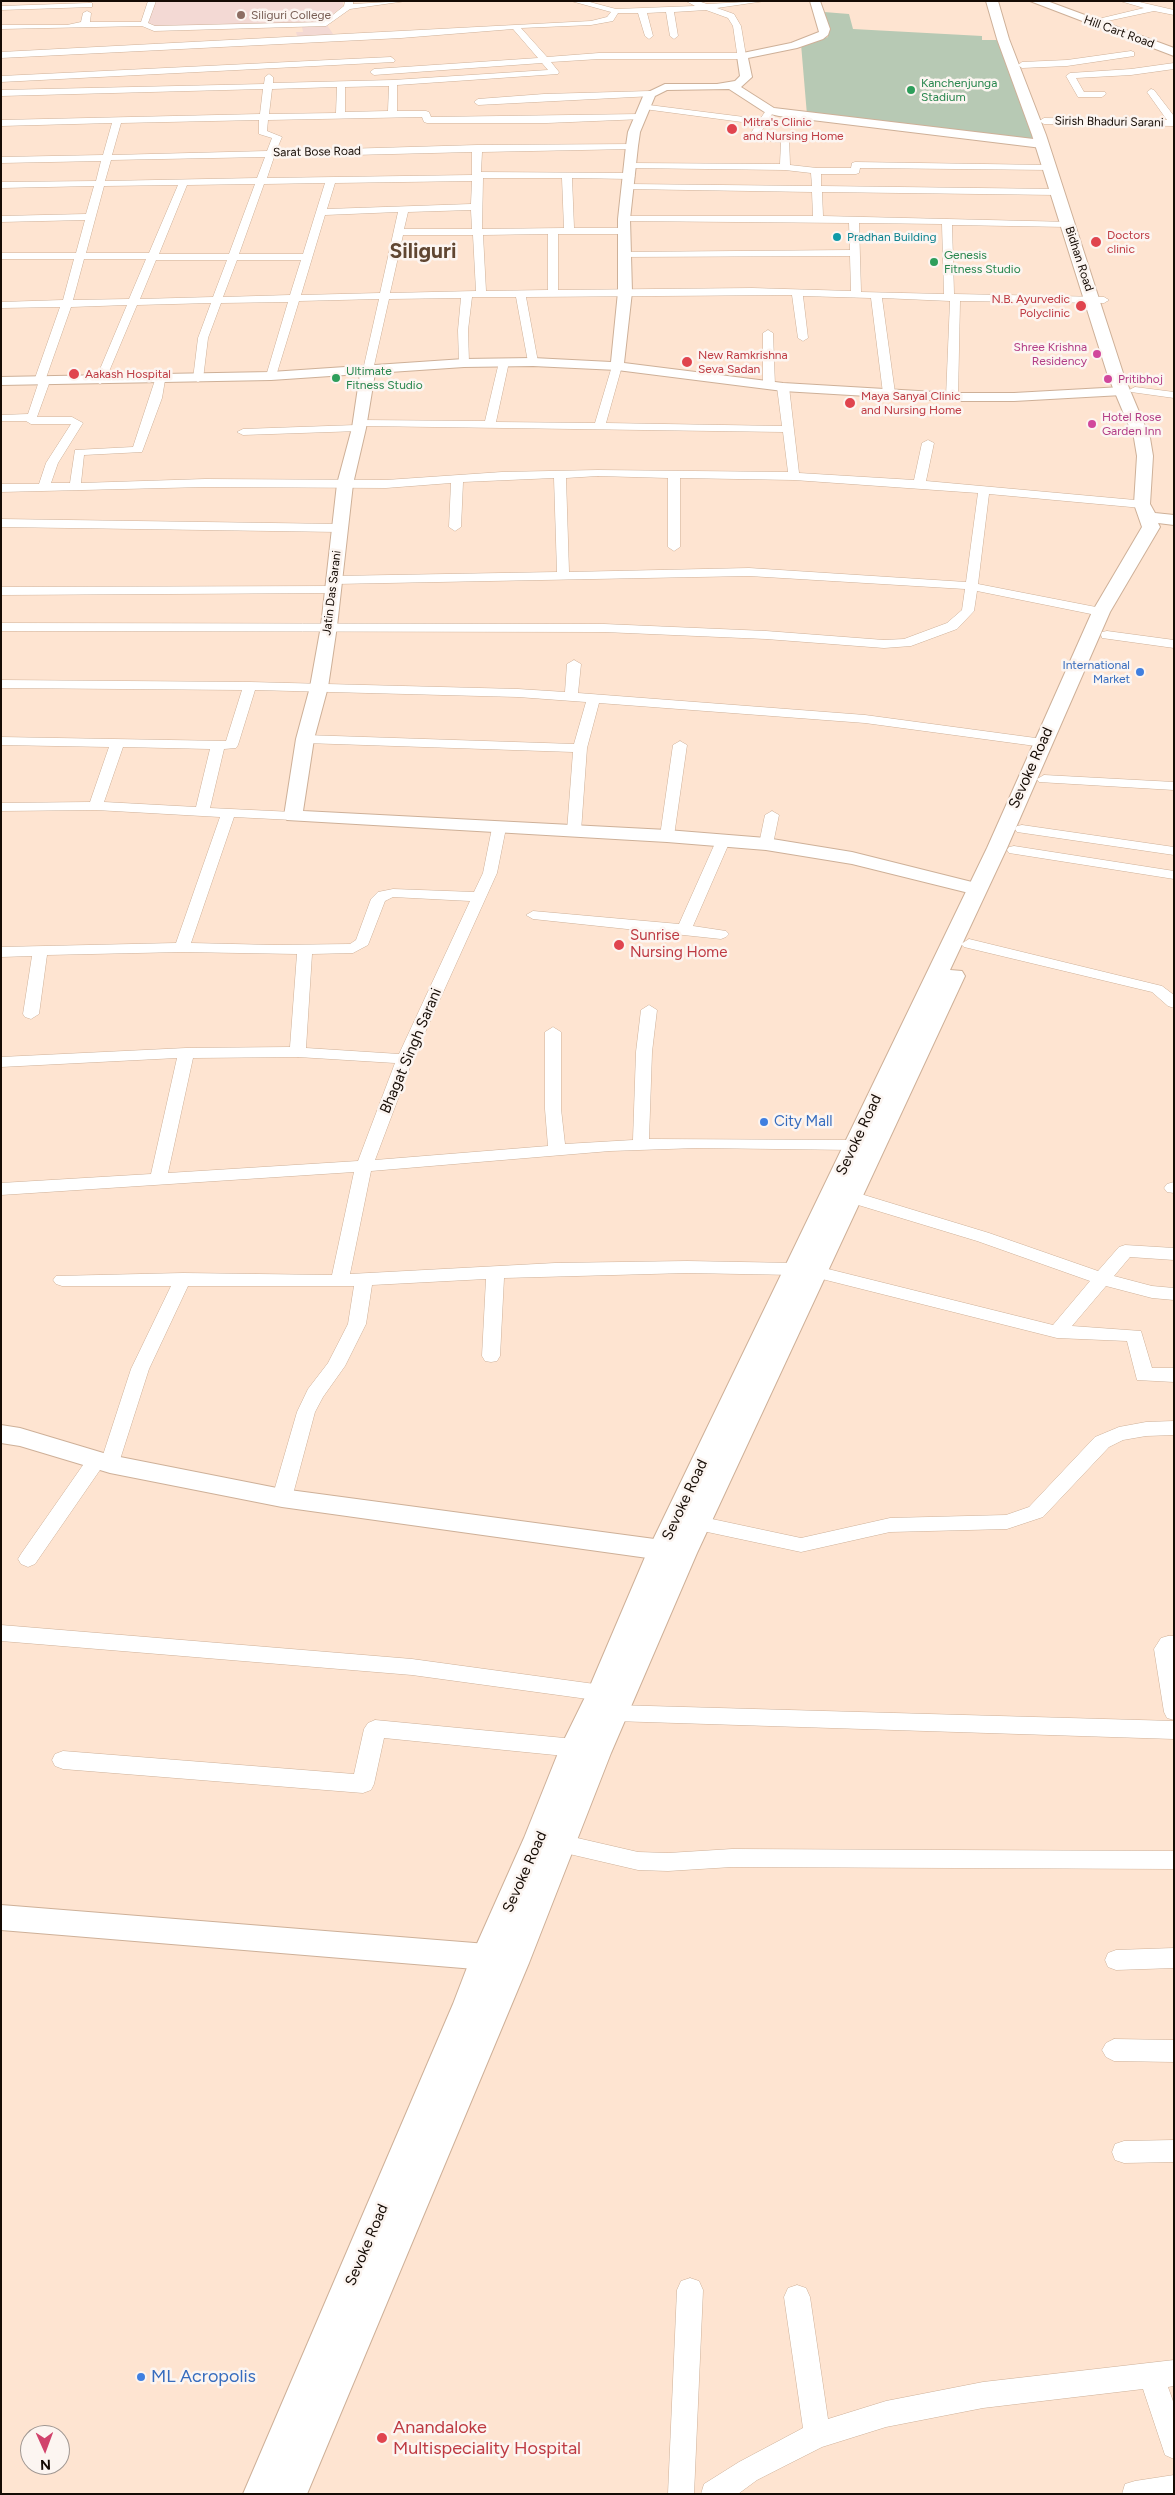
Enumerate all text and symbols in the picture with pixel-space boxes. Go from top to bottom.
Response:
place label: Siliguri College [251,8,331,22]
marker: Siliguri College [235,9,247,21]
street label: Hill Cart Road [1082,13,1156,51]
place label: Kanchenjunga Stadium [921,76,997,104]
marker: Kanchenjunga Stadium [905,84,917,96]
street label: Sirish Bhaduri Sarani [1054,114,1164,130]
place label: Mitra's Clinic and Nursing Home [743,115,844,143]
marker: Mitra's Clinic and Nursing Home [725,122,739,136]
street label: Sarat Bose Road [273,144,361,160]
street label: Bidhan Road [1062,225,1096,293]
place label: Doctors clinic [1107,228,1150,256]
place label: Pradhan Building [847,230,937,244]
marker: Pradhan Building [831,231,843,243]
marker: Doctors clinic [1089,235,1103,249]
district label: Siliguri [390,239,456,265]
place label: Genesis Fitness Studio [944,248,1021,276]
marker: Genesis Fitness Studio [928,256,940,268]
place label: N.B. Ayurvedic Polyclinic [991,292,1070,320]
marker: N.B. Ayurvedic Polyclinic [1074,299,1088,313]
place label: Shree Krishna Residency [1014,340,1087,368]
place label: New Ramkrishna Seva Sadan [698,348,788,376]
marker: Shree Krishna Residency [1091,348,1103,360]
marker: New Ramkrishna Seva Sadan [680,355,694,369]
place label: Ultimate Fitness Studio [346,364,423,392]
marker: Aakash Hospital [67,367,81,381]
place label: Aakash Hospital [85,367,171,381]
marker: Ultimate Fitness Studio [330,372,342,384]
place label: Pritibhoj [1118,372,1163,386]
marker: Pritibhoj [1102,373,1114,385]
place label: Maya Sanyal Clinic and Nursing Home [861,389,962,417]
marker: Maya Sanyal Clinic and Nursing Home [843,396,857,410]
place label: Hotel Rose Garden Inn [1102,410,1161,438]
marker: Hotel Rose Garden Inn [1086,418,1098,430]
street label: Jatin Das Sarani [320,550,344,636]
place label: International Market [1062,658,1130,686]
marker: International Market [1134,666,1146,678]
street label: Sevoke Road [1005,725,1057,811]
place label: Sunrise Nursing Home [630,927,727,962]
marker: Sunrise Nursing Home [612,938,626,952]
street label: Bhagat Singh Sarani [376,986,446,1116]
street label: Sevoke Road [832,1092,886,1178]
place label: City Mall [774,1113,832,1131]
marker: City Mall [758,1116,770,1128]
street label: Sevoke Road [658,1457,712,1543]
street label: Sevoke Road [499,1829,551,1915]
street label: Sevoke Road [342,2201,392,2289]
place label: ML Acropolis [151,2366,256,2388]
marker: ML Acropolis [135,2371,147,2383]
place label: Anandaloke Multispeciality Hospital [393,2417,581,2460]
north arrow [20,2425,70,2475]
marker: Anandaloke Multispeciality Hospital [375,2431,389,2445]
text: N [40,2456,51,2473]

